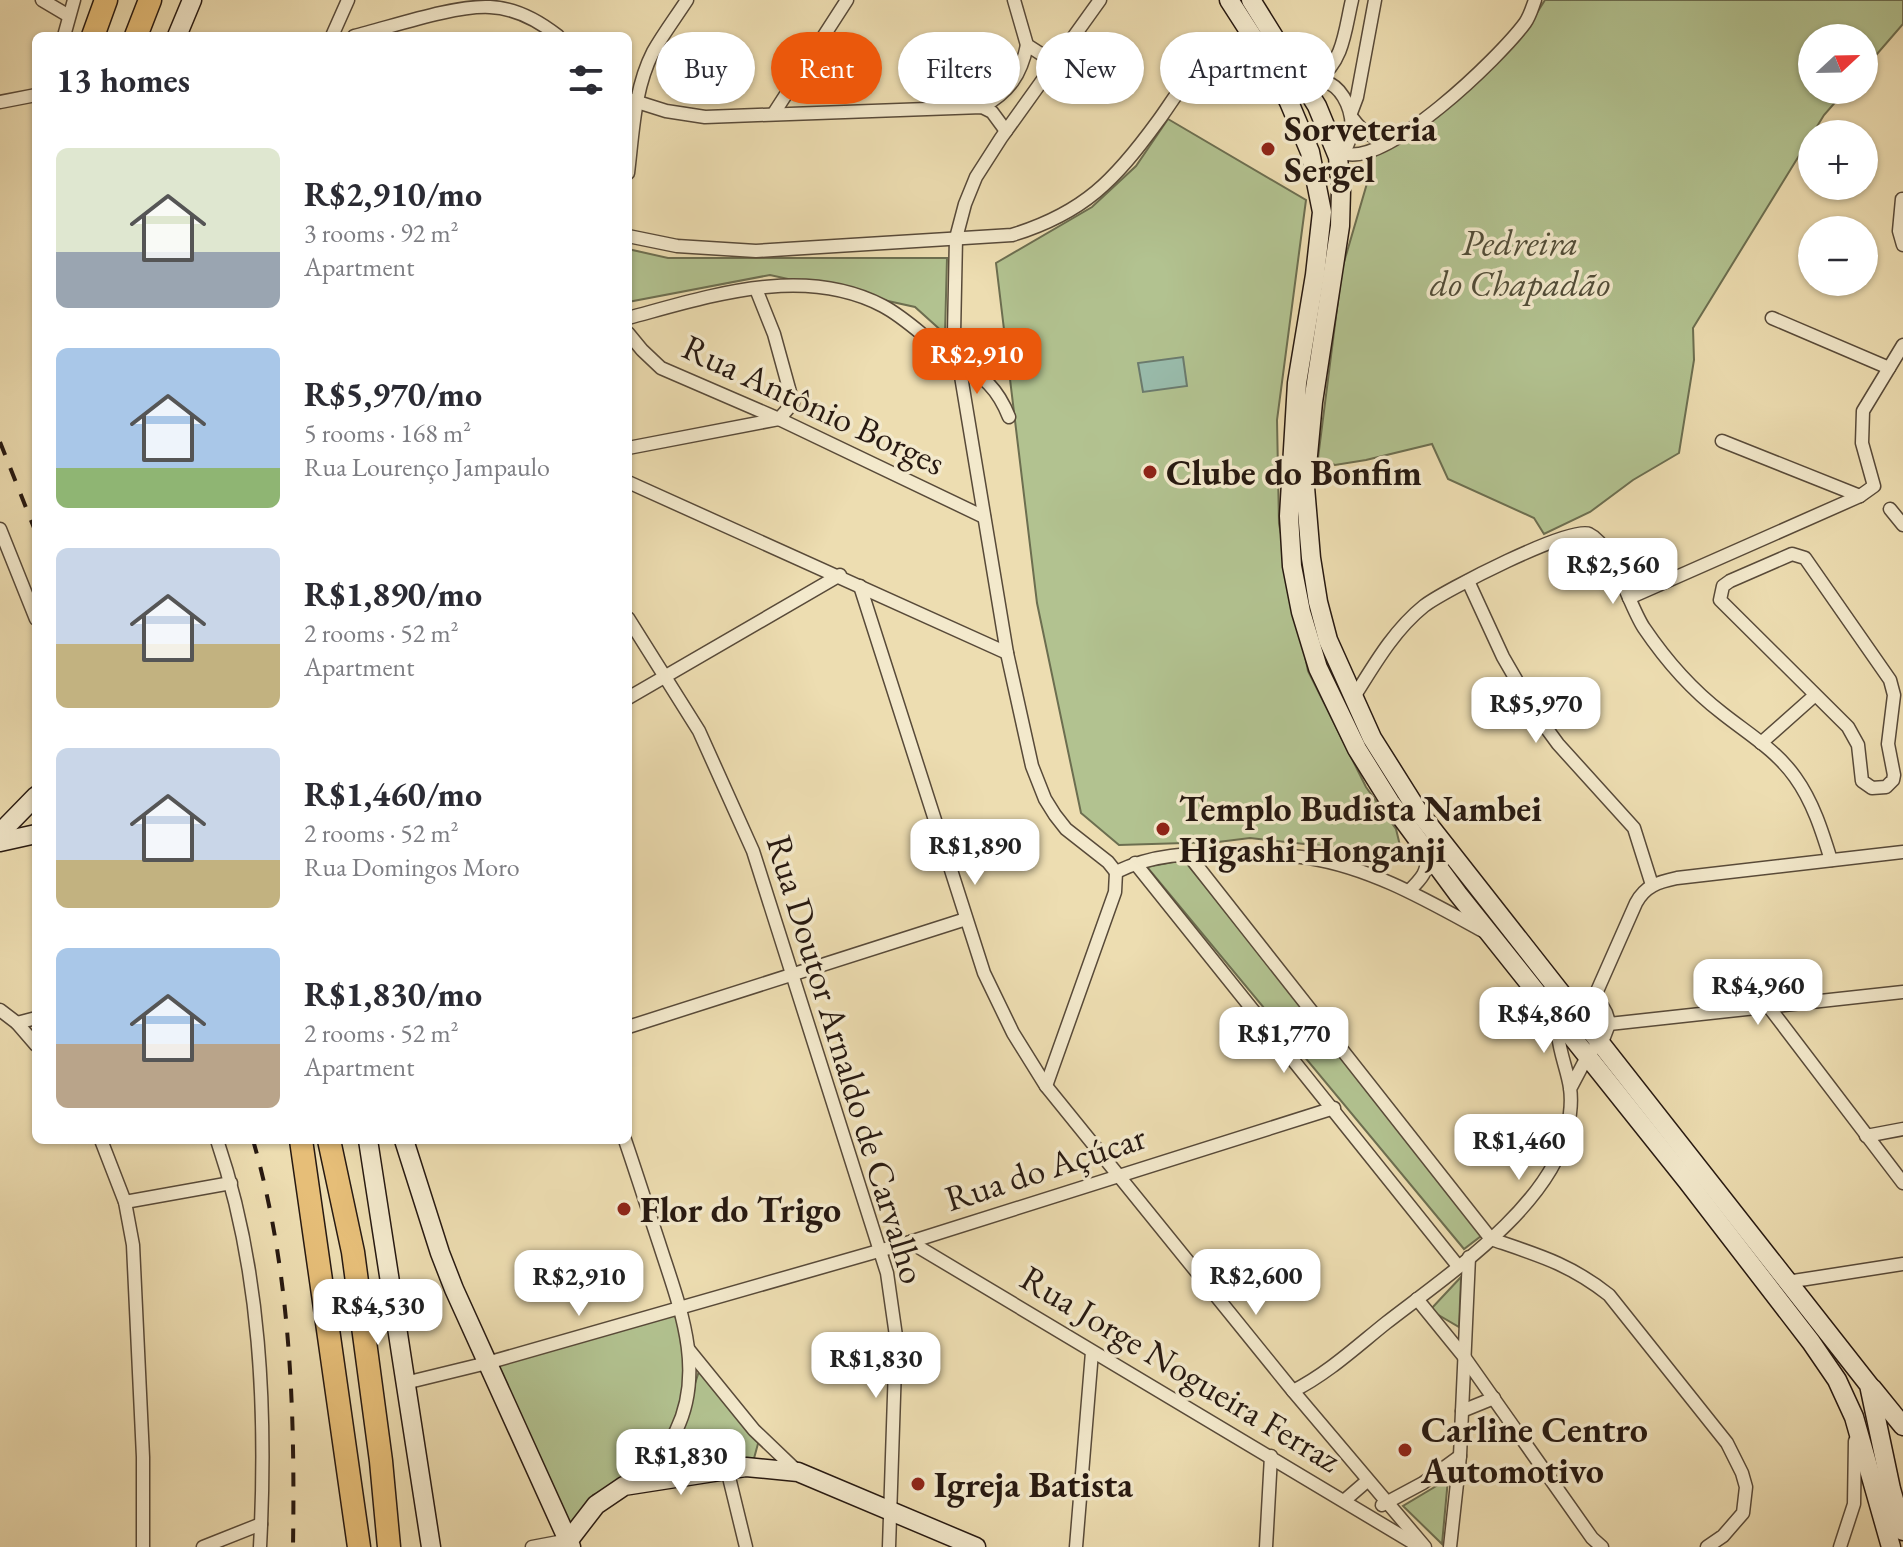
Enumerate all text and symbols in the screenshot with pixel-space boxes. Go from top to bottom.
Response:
north arrow [1798,24,1878,104]
map controls [1798,24,1878,296]
chip: Buy [656,32,755,104]
chip: Rent [771,32,882,104]
chip: Filters [898,32,1020,104]
chip: New [1036,32,1144,104]
chip: Apartment [1160,32,1335,104]
text: 13 homes [56,58,190,102]
icon: filters [564,58,608,102]
place label: Sorveteria Sergel [1284,105,1437,193]
button: + [1798,120,1878,200]
marker: Sorveteria Sergel [1259,140,1277,158]
text: R$2,910/mo [304,172,482,216]
icon: home [120,180,216,276]
text: 3 rooms · 92 m² [304,216,459,250]
button: − [1798,216,1878,296]
park label: Pedreira do Chapadão [1430,219,1611,307]
text: Apartment [304,250,414,284]
street label: Rua Antônio Borges [675,323,953,486]
pin: R$2,910 [903,328,1051,396]
text: R$2,910 [930,337,1024,371]
text: R$5,970/mo [304,372,482,416]
icon: home [120,380,216,476]
text: 5 rooms · 168 m² [304,416,471,450]
place label: Clube do Bonfim [1166,449,1422,496]
text: Rua Lourenço Jampaulo [304,450,550,484]
marker: Clube do Bonfim [1141,463,1159,481]
pin: R$2,560 [1539,538,1687,606]
text: R$2,560 [1566,547,1660,581]
text: R$1,890/mo [304,572,482,616]
icon: home [120,580,216,676]
text: 2 rooms · 52 m² [304,616,459,650]
text: Apartment [304,650,414,684]
pin: R$5,970 [1462,677,1610,745]
text: R$5,970 [1489,686,1583,720]
text: R$1,460/mo [304,772,482,816]
icon: home [120,780,216,876]
place label: Templo Budista Nambei Higashi Honganji [1179,785,1542,873]
text: 2 rooms · 52 m² [304,816,459,850]
pin: R$1,890 [901,819,1049,887]
marker: Templo Budista Nambei Higashi Honganji [1154,820,1172,838]
text: R$1,890 [928,828,1022,862]
street label: Rua Doutor Arnaldo de Carvalho [756,829,937,1289]
text: Rua Domingos Moro [304,850,520,884]
pin: R$4,960 [1684,959,1832,1027]
text: R$4,960 [1711,968,1805,1002]
text: R$1,830/mo [304,972,482,1016]
icon: home [120,980,216,1076]
pin: R$4,860 [1470,987,1618,1055]
text: R$4,860 [1497,996,1591,1030]
pin: R$1,770 [1210,1007,1358,1075]
text: 2 rooms · 52 m² [304,1016,459,1050]
text: R$1,770 [1237,1016,1331,1050]
text: Apartment [304,1050,414,1084]
street label: Rua do Açúcar [939,1113,1152,1222]
pin: R$1,460 [1445,1114,1593,1182]
text: R$1,460 [1472,1123,1566,1157]
place label: Flor do Trigo [640,1186,841,1233]
marker: Flor do Trigo [615,1200,633,1218]
pin: R$2,600 [1182,1249,1330,1317]
pin: R$2,910 [505,1250,653,1318]
street label: Rua Jorge Nogueira Ferraz [1012,1254,1350,1483]
text: R$2,600 [1209,1258,1303,1292]
text: R$2,910 [532,1259,626,1293]
pin: R$4,530 [304,1279,452,1347]
text: R$4,530 [331,1288,425,1322]
pin: R$1,830 [802,1332,950,1400]
text: R$1,830 [829,1341,923,1375]
place label: Carline Centro Automotivo [1420,1406,1648,1494]
pin: R$1,830 [607,1429,755,1497]
text: R$1,830 [634,1438,728,1472]
marker: Carline Centro Automotivo [1396,1441,1414,1459]
place label: Igreja Batista [934,1461,1133,1508]
marker: Igreja Batista [909,1475,927,1493]

